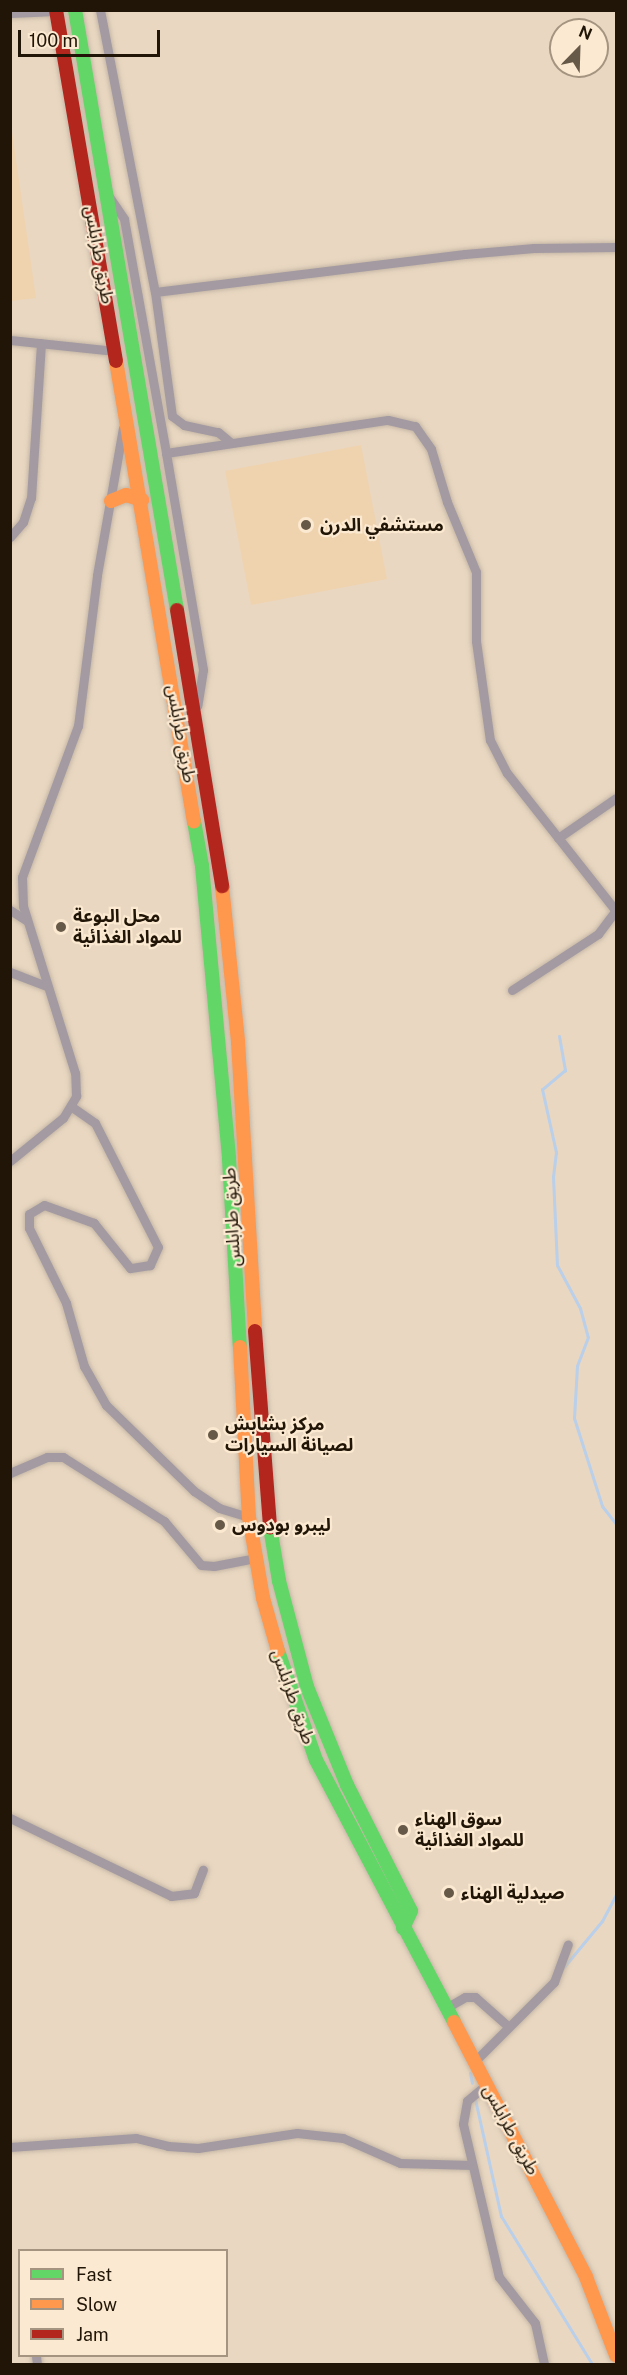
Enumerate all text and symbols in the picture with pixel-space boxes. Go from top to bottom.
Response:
scale bar [21,18,164,56]
north arrow [549,18,609,78]
text: N [576,22,595,44]
text: 100 m [29,30,78,51]
street label: طريق طرابلس [80,204,118,306]
place label: مستشفي الدرن [320,514,444,536]
marker: مستشفي الدرن [297,516,315,534]
street label: طريق طرابلس [162,683,200,785]
place label: محل البوعة للمواد الغذائية [73,906,182,948]
marker: محل البوعة للمواد الغذائية [54,920,68,934]
street label: طريق طرابلس [219,1167,245,1267]
place label: مركز بشابش لصيانة السيارات [225,1414,353,1456]
marker: مركز بشابش لصيانة السيارات [206,1428,220,1442]
place label: ليبرو بودوس [232,1514,331,1536]
marker: ليبرو بودوس [213,1518,227,1532]
street label: طريق طرابلس [267,1647,319,1747]
place label: سوق الهناء للمواد الغذائية [415,1809,524,1852]
marker: سوق الهناء للمواد الغذائية [396,1823,410,1837]
place label: صيدلية الهناء [461,1882,565,1904]
marker: صيدلية الهناء [442,1886,456,1900]
street label: طريق طرابلس [478,2081,544,2179]
legend [18,2249,228,2357]
text: Fast [76,2264,112,2285]
text: Slow [76,2294,117,2315]
text: Jam [76,2324,109,2345]

